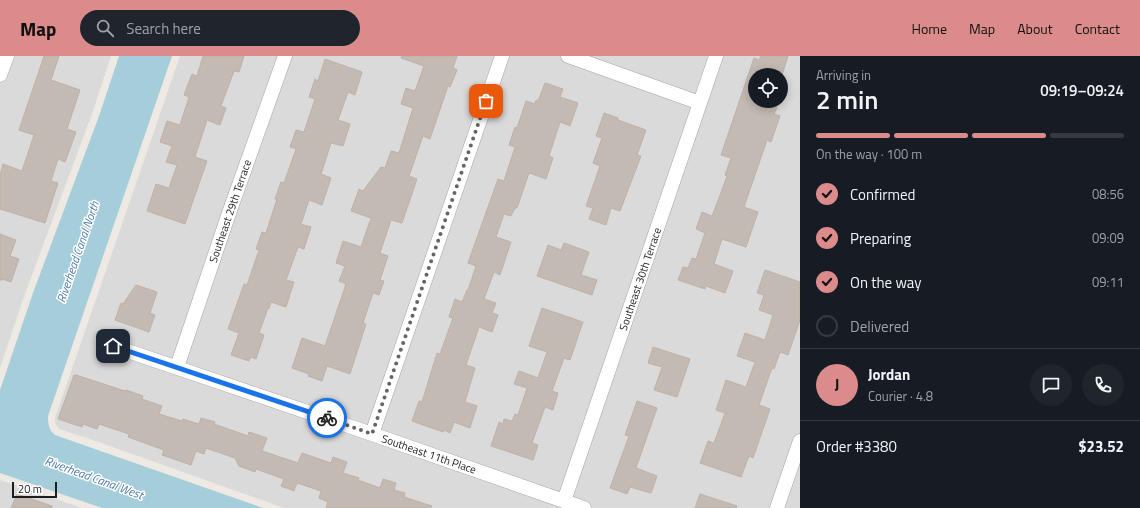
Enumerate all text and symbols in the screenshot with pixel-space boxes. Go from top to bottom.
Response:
search box [80,10,360,46]
text: Map [20,14,56,43]
icon: search [94,17,116,39]
text: Search here [126,17,201,40]
text: Home [912,18,947,39]
text: Map [969,18,995,39]
text: About [1017,18,1053,39]
text: Contact [1075,18,1120,39]
text: Arriving in [816,65,871,85]
map controls [748,68,788,108]
button: locate [748,68,788,108]
text: 09:19–09:24 [1040,79,1124,102]
text: 2 min [816,80,879,119]
pin [469,84,503,118]
icon: bag [475,90,497,112]
text: On the way · 100 m [816,144,922,164]
street label: Southeast 29th Terrace [205,157,255,265]
icon: check [816,183,838,205]
text: Confirmed [850,183,915,206]
text: 08:56 [1092,184,1124,204]
water label: Riverhead Canal North [51,198,104,305]
street label: Southeast 30th Terrace [615,225,665,333]
icon: check [816,227,838,249]
text: Preparing [850,227,911,250]
text: 09:09 [1092,228,1124,248]
icon: check [816,271,838,293]
text: On the way [850,271,922,294]
text: 09:11 [1092,272,1124,292]
text: Delivered [850,315,909,338]
pin [96,329,130,363]
icon: home [102,335,124,357]
text: Jordan [868,363,910,386]
button: chat [1030,364,1072,406]
button: phone [1082,364,1124,406]
text: J [835,373,839,396]
text: Courier · 4.8 [868,386,933,406]
courier [307,398,347,438]
icon: bike [316,407,338,429]
street label: Southeast 11th Place [379,430,479,478]
text: Order #3380 [816,435,897,458]
text: $23.52 [1078,435,1124,458]
water label: Riverhead Canal West [42,451,147,505]
scale bar [12,480,57,499]
text: 20 m [18,481,42,497]

